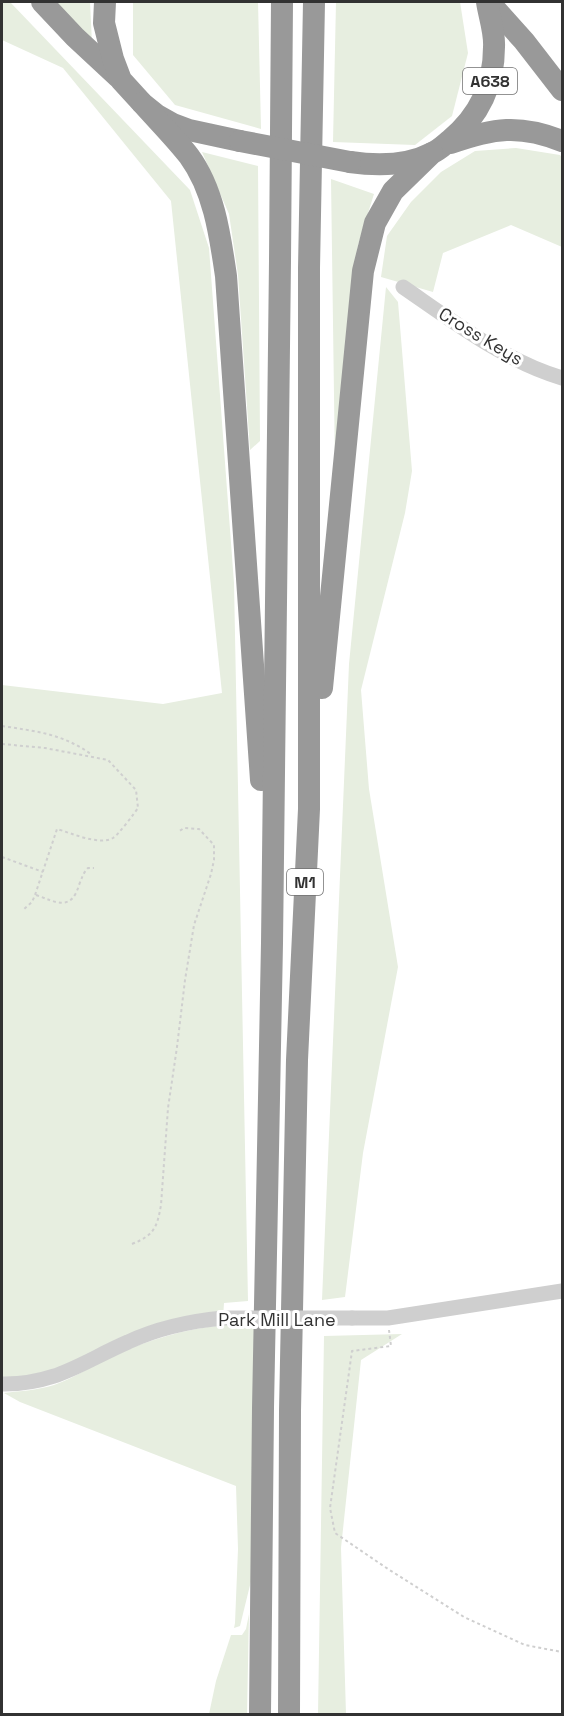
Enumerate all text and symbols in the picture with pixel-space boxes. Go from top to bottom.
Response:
road number: A638 [463,68,517,94]
street label: Cross Keys [435,302,527,370]
road number: M1 [287,869,323,895]
street label: Park Mill Lane [218,1308,336,1331]

